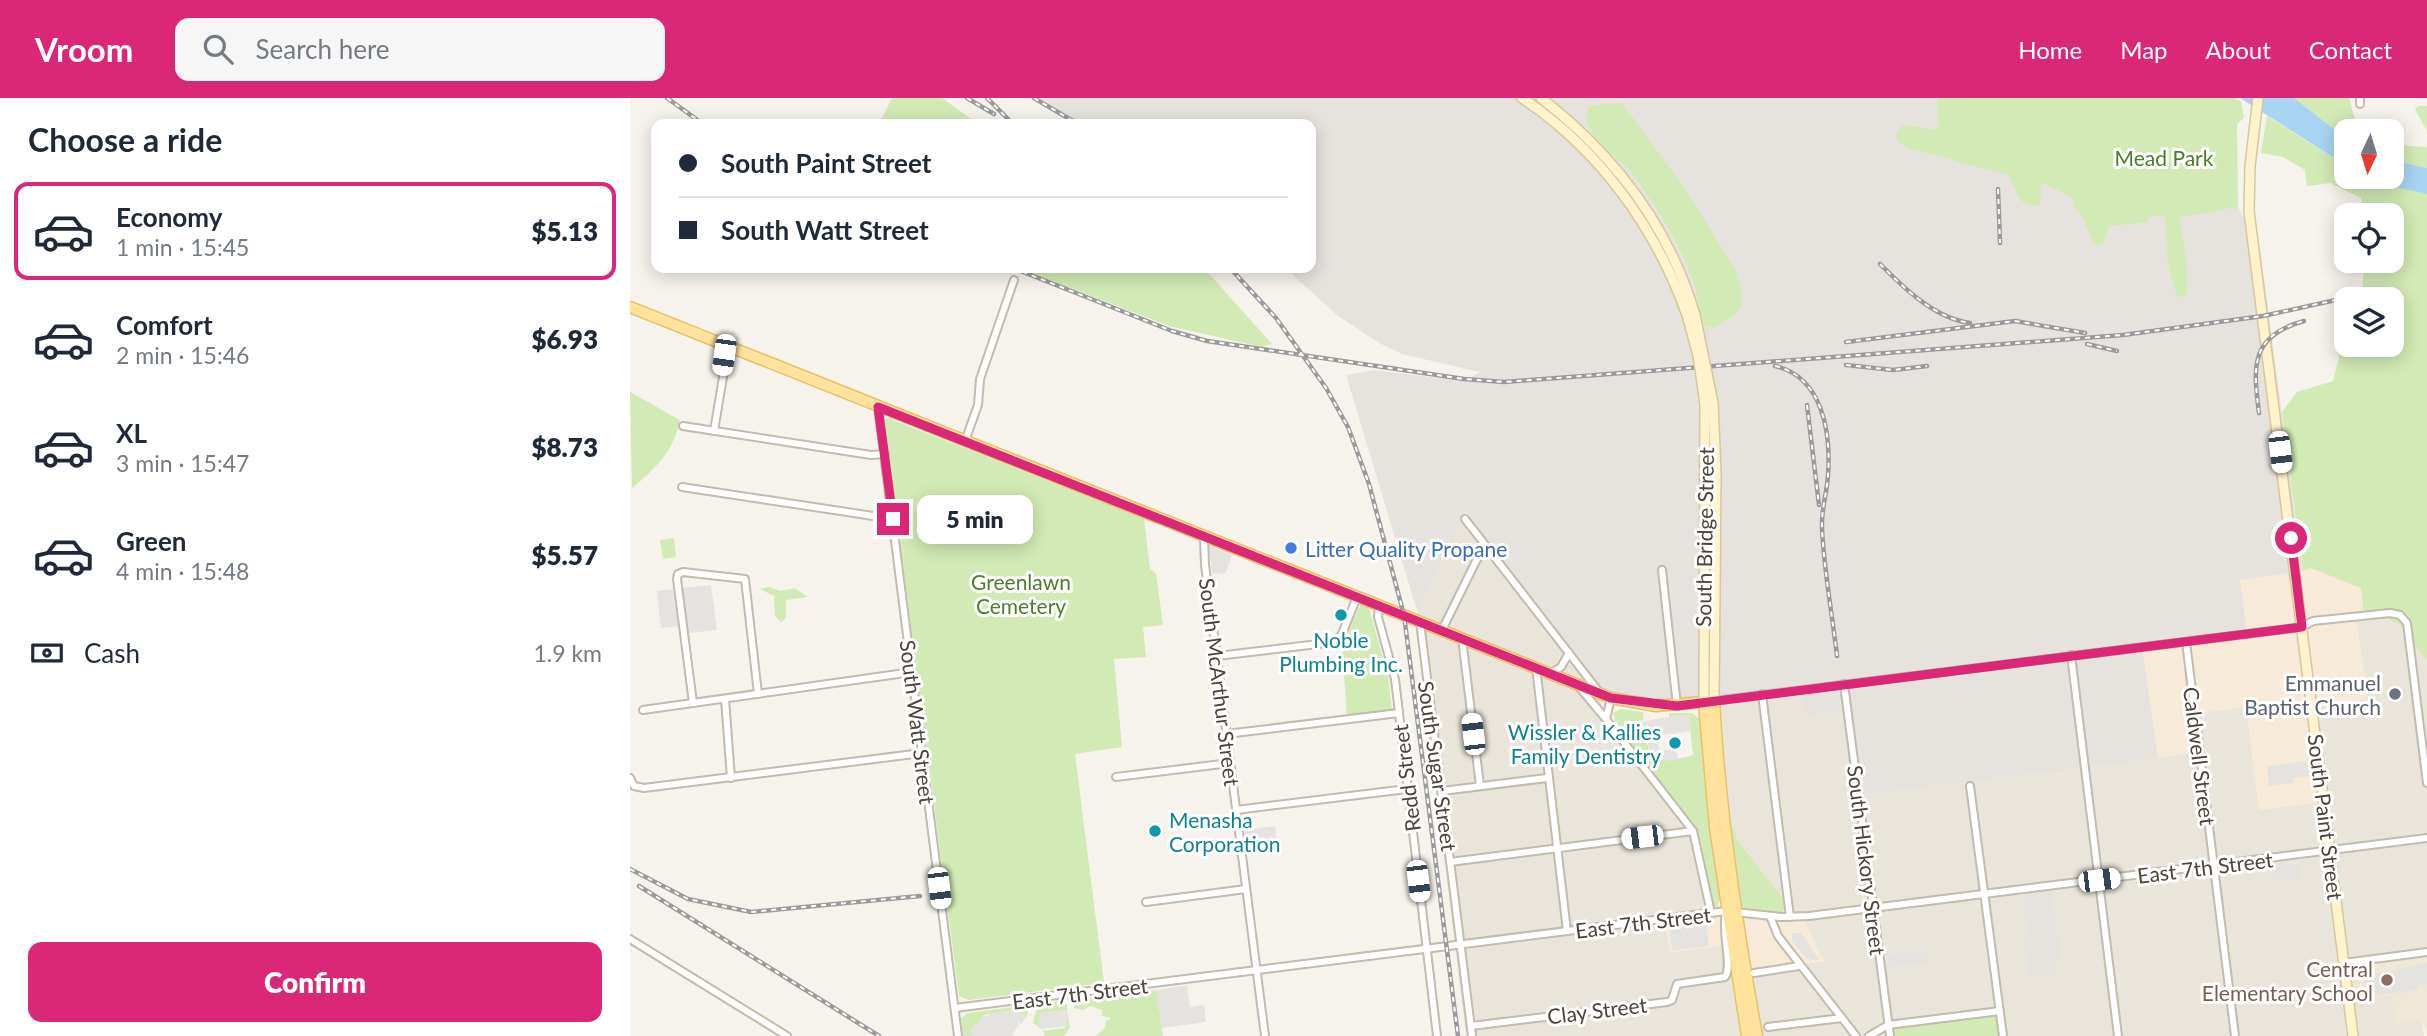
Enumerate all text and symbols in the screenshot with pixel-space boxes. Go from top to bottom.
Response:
search box [175,18,665,81]
text: Vroom [35,29,133,69]
icon: search [199,30,237,68]
text: Search here [255,33,390,65]
text: Home [2018,35,2082,64]
text: Map [2120,35,2168,64]
text: About [2206,35,2271,64]
text: Contact [2309,35,2392,64]
north arrow [2334,119,2404,189]
map controls [2334,119,2404,357]
text: Choose a ride [28,120,222,159]
park label: Mead Park [2115,145,2214,170]
text: South Paint Street [721,147,931,179]
icon: car [32,200,95,263]
text: Economy [116,201,222,233]
button: locate [2334,203,2404,273]
text: South Watt Street [721,214,929,246]
text: $5.13 [531,215,598,247]
text: 1 min · 15:45 [116,233,249,261]
button: layers [2334,287,2404,357]
icon: car [32,308,95,371]
text: Comfort [116,309,213,341]
text: $6.93 [531,323,598,355]
car [711,333,738,377]
text: 2 min · 15:46 [116,341,249,369]
icon: car [32,416,95,479]
text: XL [116,417,147,449]
car [2268,430,2293,474]
text: $8.73 [531,431,598,463]
street label: South Bridge Street [1690,446,1718,627]
text: 3 min · 15:47 [116,449,249,477]
callout: 5 min [918,494,1033,544]
route end [877,503,909,535]
text: 5 min [946,505,1004,533]
route start [2275,522,2307,554]
icon: car [32,524,95,587]
text: Green [116,525,186,557]
place label: Litter Quality Propane [1305,536,1507,561]
text: $5.57 [531,539,598,571]
marker: Litter Quality Propane [1283,540,1299,556]
text: 4 min · 15:48 [116,557,249,585]
park label: Greenlawn Cemetery [971,569,1071,618]
street label: South McArthur Street [1195,577,1245,788]
marker: Noble Plumbing Inc. [1333,607,1349,623]
place label: Noble Plumbing Inc. [1279,627,1403,676]
icon: cash [28,634,66,672]
text: Cash [84,637,140,669]
text: 1.9 km [533,639,602,667]
street label: South Watt Street [896,639,941,806]
place label: Emmanuel Baptist Church [2244,670,2381,719]
street label: South Sugar Street [1414,679,1462,853]
street label: Caldwell Street [2179,685,2221,827]
marker: Emmanuel Baptist Church [2387,686,2403,702]
car [1461,712,1486,756]
place label: Wissler & Kallies Family Dentistry [1508,719,1661,768]
street label: Redd Street [1387,723,1425,833]
street label: South Paint Street [2303,733,2349,902]
marker: Wissler & Kallies Family Dentistry [1667,735,1683,751]
street label: South Hickory Street [1843,764,1891,957]
place label: Menasha Corporation [1169,807,1280,856]
marker: Menasha Corporation [1147,823,1163,839]
car [1620,824,1665,850]
street label: East 7th Street [2136,846,2275,888]
car [1406,859,1431,903]
car [927,866,952,910]
car [2077,867,2122,893]
street label: East 7th Street [1574,901,1713,943]
button: Confirm [28,942,602,1022]
place label: Central Elementary School [2202,956,2373,1005]
street label: East 7th Street [1011,972,1150,1014]
marker: Central Elementary School [2379,972,2395,988]
street label: Clay Street [1546,991,1649,1029]

